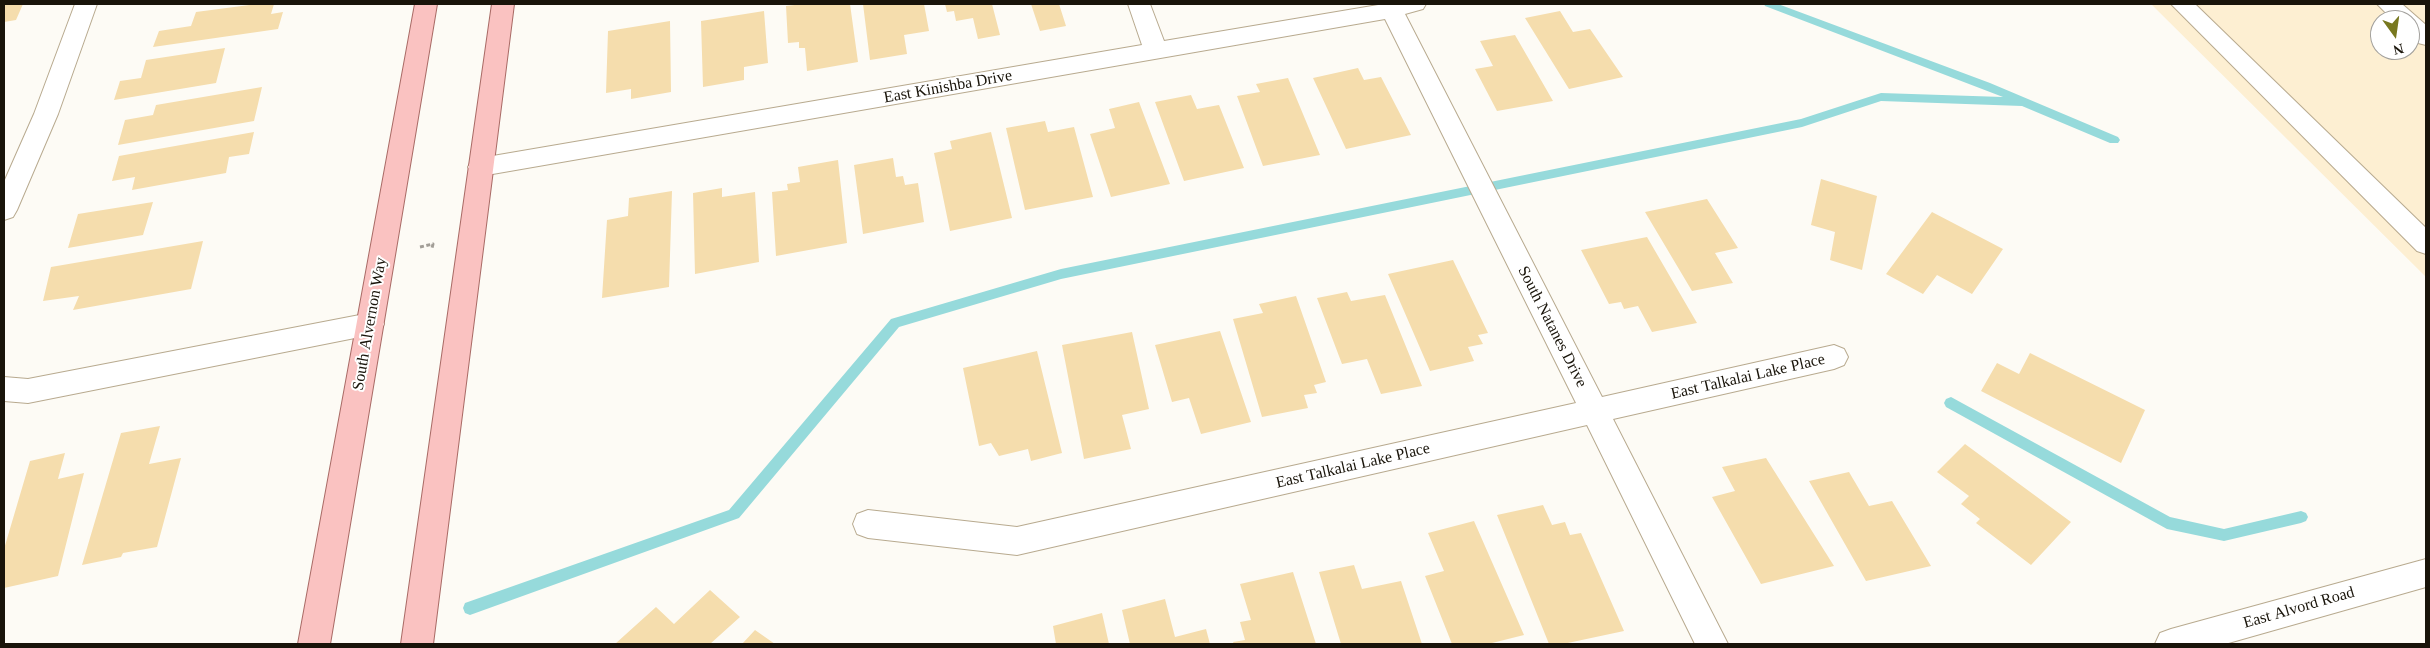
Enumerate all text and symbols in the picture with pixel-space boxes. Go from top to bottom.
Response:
north arrow [2370,10,2420,60]
text: N [2392,41,2405,58]
street label: East Kinishba Drive [882,66,1014,108]
street label: South Alvernon Way [349,256,391,392]
street label: South Natanes Drive [1513,263,1591,391]
street label: East Talkalai Lake Place [1669,350,1827,404]
street label: East Talkalai Lake Place [1274,439,1432,493]
street label: East Alvord Road [2241,583,2357,633]

